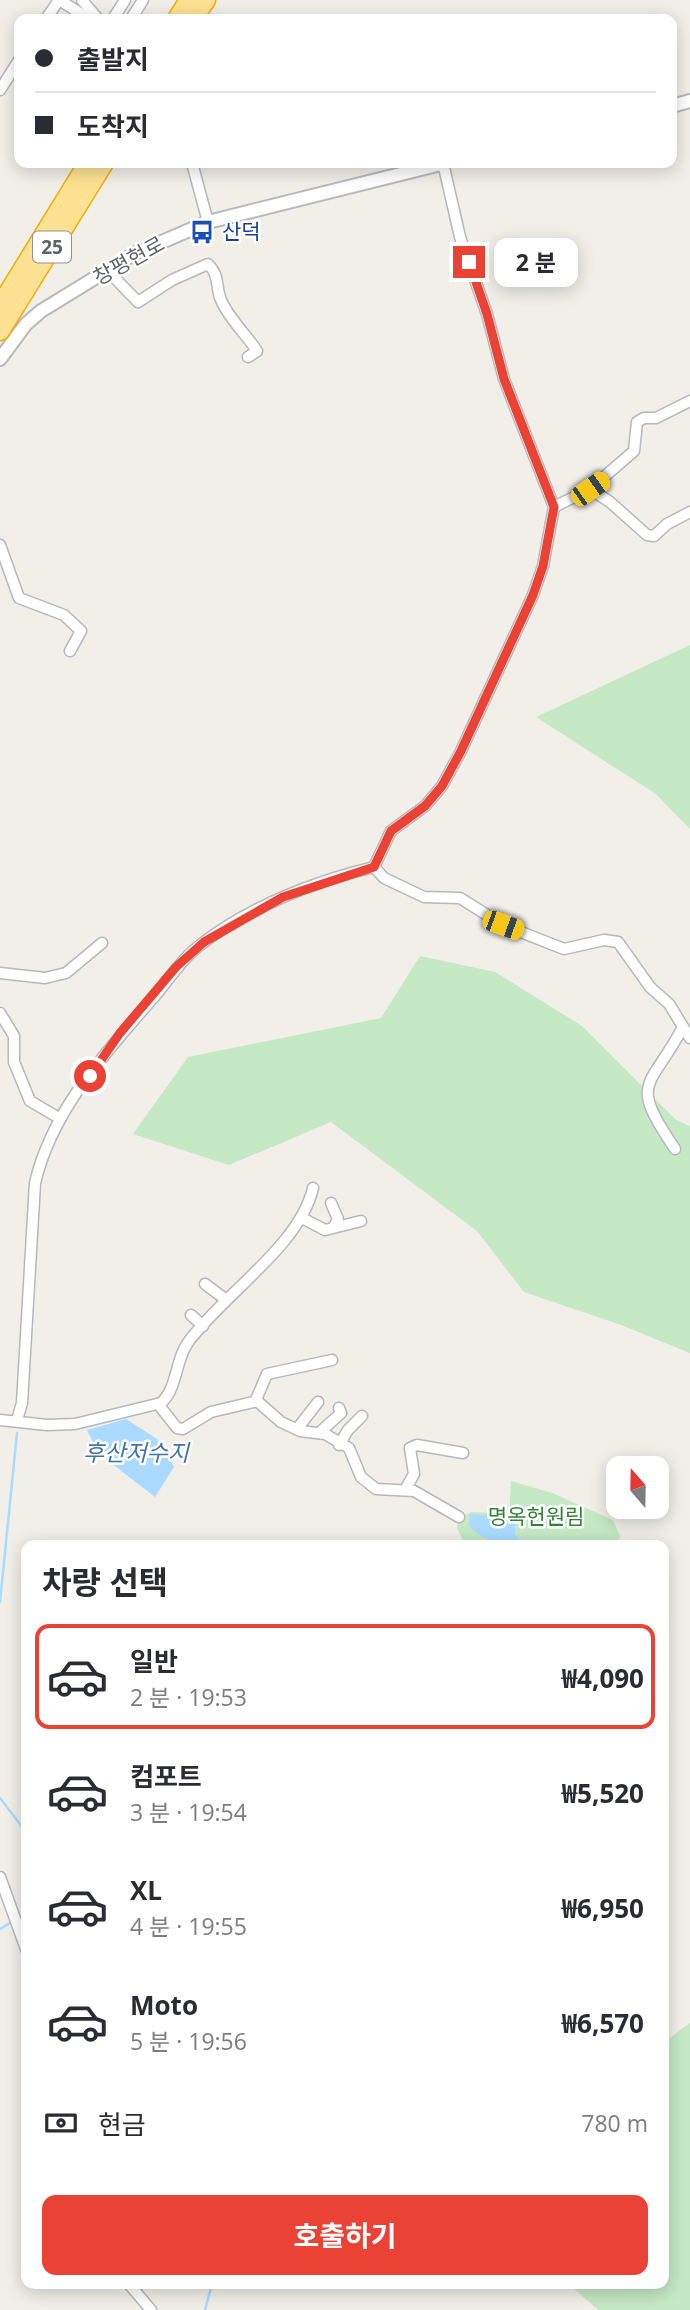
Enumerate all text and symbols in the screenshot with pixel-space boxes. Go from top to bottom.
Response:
text: 출발지 [77,41,149,77]
text: 도착지 [77,108,149,144]
place label: 산덕 [222,217,261,245]
bus stop icon: 산덕 [188,218,216,246]
street label: 창평현로 [88,229,169,291]
road number: 25 [33,232,71,262]
callout: 2 분 [494,238,578,286]
route end [453,246,485,278]
text: 2 분 [516,246,556,278]
car [567,468,614,510]
car [480,908,527,942]
route start [74,1060,106,1092]
water label: 후산저수지 [83,1436,191,1468]
north arrow [606,1456,668,1519]
map controls [606,1456,669,1519]
park label: 명옥헌원림 [488,1502,584,1530]
text: 차량 선택 [42,1560,168,1603]
text: 일반 [130,1643,178,1679]
icon: car [46,1645,109,1708]
text: ₩4,090 [562,1660,644,1696]
text: 2 분 · 19:53 [130,1681,247,1713]
text: 컴포트 [130,1758,202,1794]
icon: car [46,1760,109,1823]
text: ₩5,520 [562,1775,644,1811]
text: 3 분 · 19:54 [130,1796,247,1828]
text: XL [130,1872,162,1908]
icon: car [46,1875,109,1938]
text: ₩6,950 [562,1890,644,1926]
text: 4 분 · 19:55 [130,1910,247,1942]
text: Moto [130,1987,198,2023]
icon: car [46,1990,109,2053]
text: ₩6,570 [562,2005,644,2041]
text: 5 분 · 19:56 [130,2025,247,2057]
icon: cash [42,2104,80,2142]
text: 현금 [98,2106,146,2142]
text: 780 m [581,2107,648,2139]
button: 호출하기 [42,2195,648,2275]

